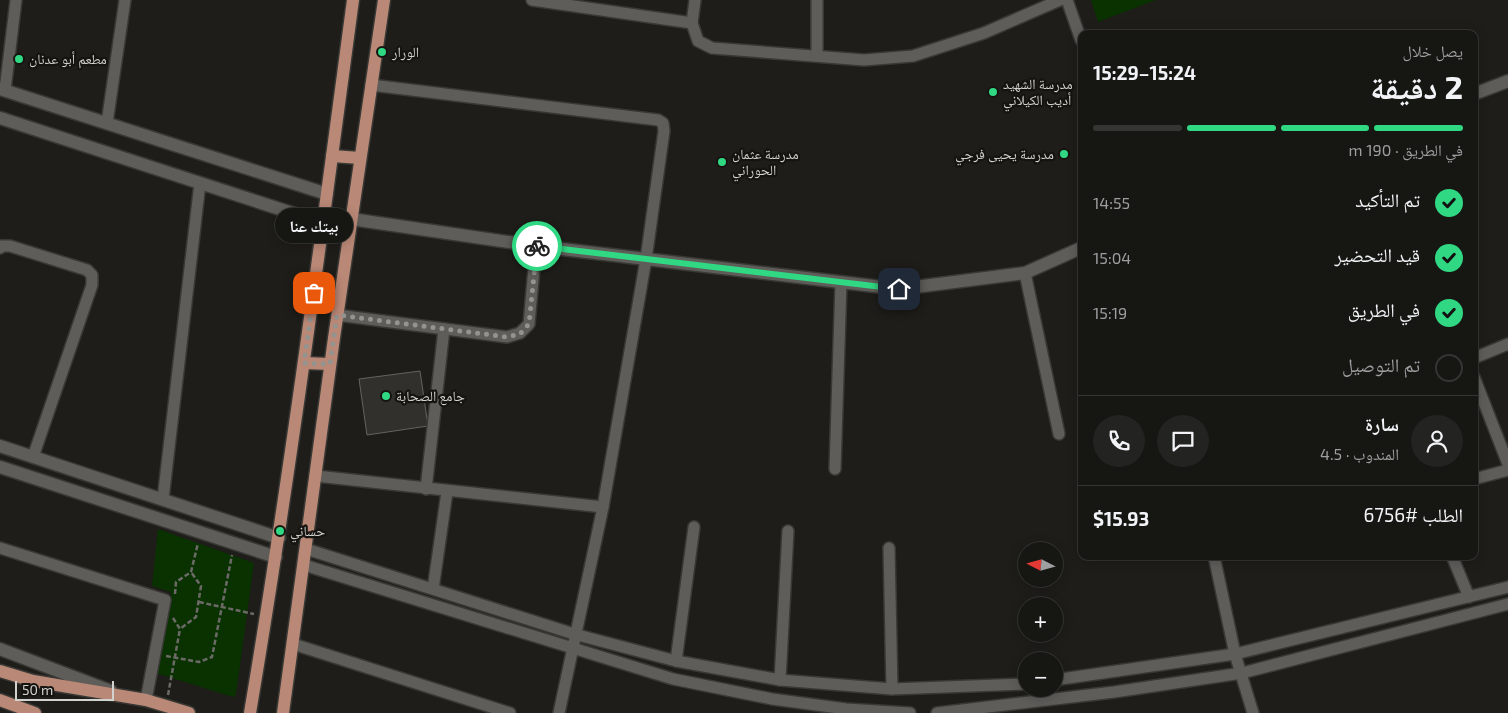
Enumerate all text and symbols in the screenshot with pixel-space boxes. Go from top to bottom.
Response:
text: يصل خلال [1403,41,1463,60]
place label: الورار [391,43,419,61]
marker: الورار [376,46,388,58]
place label: مطعم أبو عدنان [29,50,107,69]
marker: مطعم أبو عدنان [13,53,25,65]
text: 15:24–15:29 [1093,61,1196,84]
text: 2 دقيقة [1370,67,1463,105]
place label: مدرسة الشهيد أديب الكيلاني [1003,75,1073,112]
marker: مدرسة الشهيد أديب الكيلاني [987,86,999,98]
text: في الطريق · 190 m [1349,140,1463,159]
place label: مدرسة عثمان الحوراني [732,145,799,182]
place label: مدرسة يحيى فرجي [955,145,1054,166]
marker: مدرسة يحيى فرجي [1058,148,1070,160]
marker: مدرسة عثمان الحوراني [716,156,728,168]
text: تم التأكيد [1355,188,1420,211]
icon: check [1435,189,1463,217]
text: 14:55 [1093,193,1130,212]
callout: بيتك عنا [275,208,353,243]
text: بيتك عنا [290,216,338,235]
courier [512,221,562,271]
icon: bike [523,232,551,260]
text: قيد التحضير [1335,243,1420,266]
icon: check [1435,244,1463,272]
text: 15:04 [1093,248,1131,267]
pin [878,268,920,310]
pin [293,272,335,314]
icon: home [885,275,913,303]
icon: bag [300,279,328,307]
text: في الطريق [1348,298,1420,321]
icon: check [1435,299,1463,327]
text: 15:19 [1093,303,1127,322]
text: تم التوصيل [1342,353,1420,376]
place label: جامع الصحابة [396,387,465,406]
marker: جامع الصحابة [380,390,392,402]
text: سارة [1365,412,1399,435]
button: phone [1093,415,1145,467]
button: chat [1157,415,1209,467]
button: person [1411,415,1463,467]
text: المندوب · 4.5 [1320,444,1399,463]
text: الطلب #6756 [1363,503,1463,526]
text: $15.93 [1093,507,1149,530]
place label: حساني [290,522,325,543]
marker: حساني [274,525,286,537]
north arrow [1018,542,1062,588]
map controls [1018,542,1063,697]
button: + [1018,597,1063,642]
button: − [1018,652,1063,697]
scale bar [15,678,114,701]
text: 50 m [22,681,53,698]

